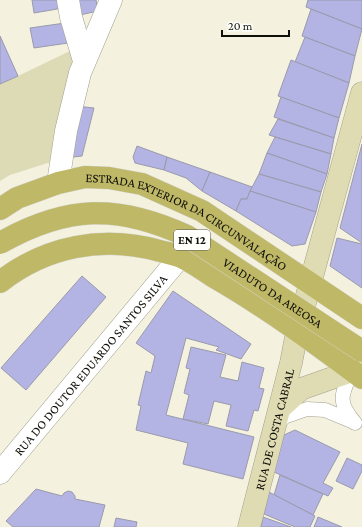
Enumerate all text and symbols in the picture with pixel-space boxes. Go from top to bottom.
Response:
scale bar [222,12,289,38]
text: 20 m [228,19,253,33]
street label: ESTRADA EXTERIOR DA CIRCUNVALAÇÃO [85,170,290,274]
road number: EN 12 [174,230,210,250]
street label: VIADUTO DA AREOSA [220,255,326,331]
street label: RUA DO DOUTOR EDUARDO SANTOS SILVA [11,271,171,459]
street label: RUA DE COSTA CABRAL [252,366,297,492]

